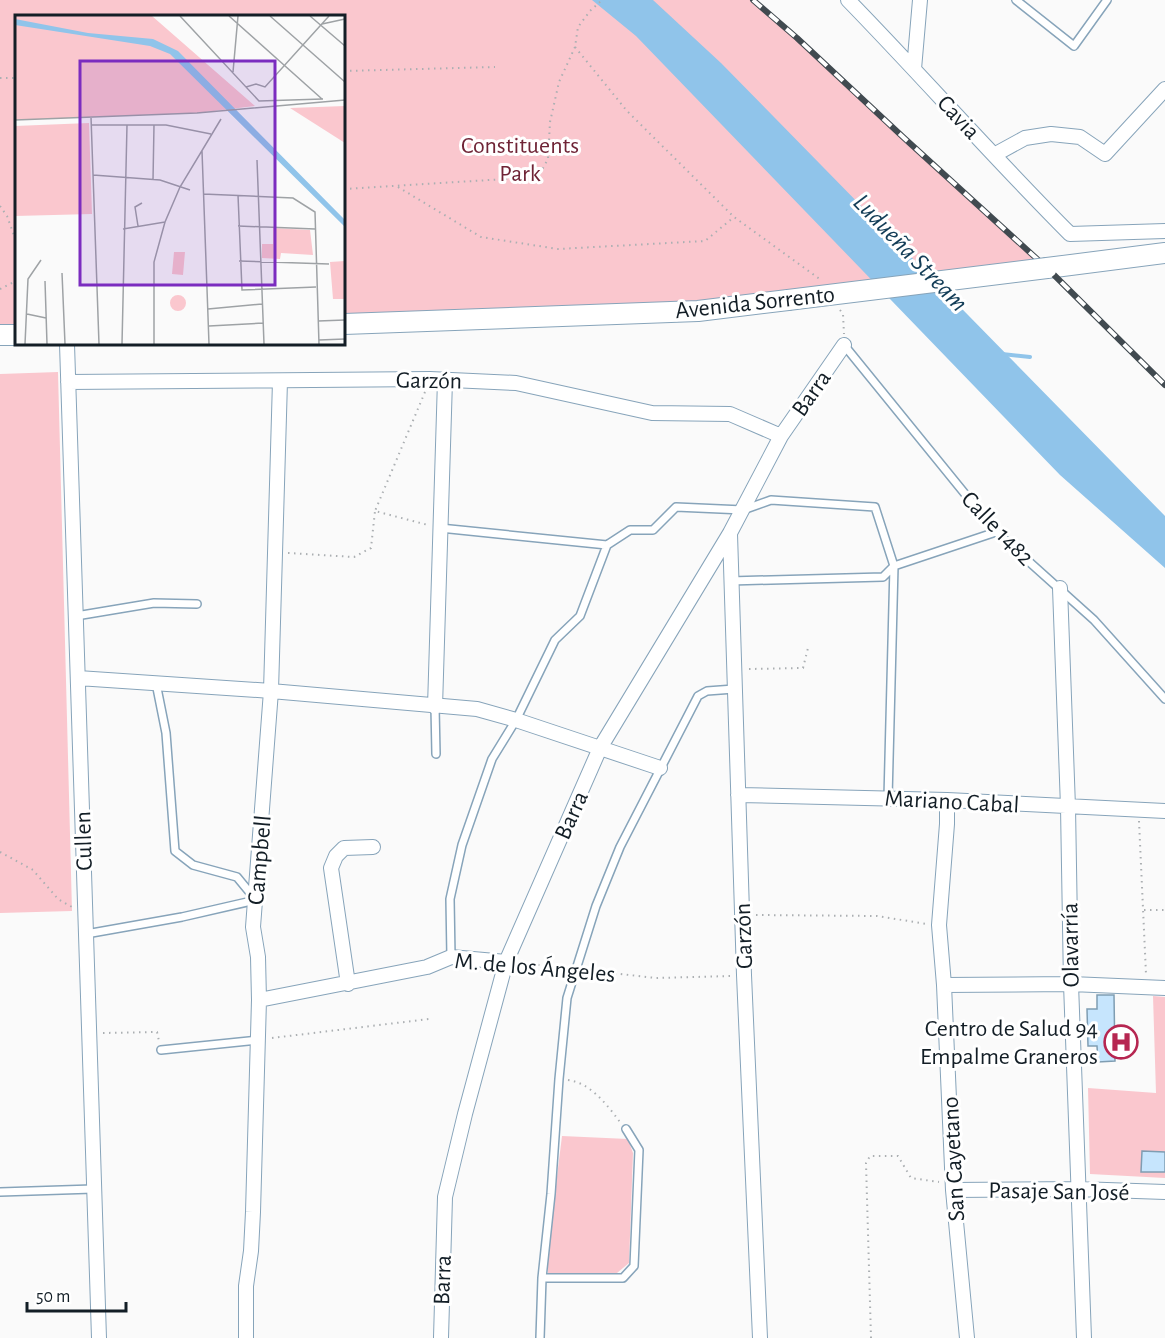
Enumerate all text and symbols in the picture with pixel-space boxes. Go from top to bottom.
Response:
inset map [15,15,345,345]
street label: Cavia [932,91,984,144]
park label: Constituents Park [461,134,579,186]
water label: Ludueña Stream [848,189,972,316]
street label: Avenida Sorrento [674,283,836,323]
street label: Barra [788,366,836,421]
street label: Garzón [396,368,462,394]
street label: Calle 1482 [957,487,1038,570]
street label: Mariano Cabal [884,786,1020,818]
street label: Barra [551,788,593,843]
street label: Cullen [71,811,97,871]
street label: Campbell [244,814,276,906]
street label: Garzón [731,902,757,969]
street label: Olavarría [1058,902,1084,988]
street label: M. de los Ángeles [454,947,616,987]
place label: Centro de Salud 94 Empalme Graneros [920,1017,1098,1069]
hospital icon: Centro de Salud 94 Empalme Graneros [1103,1024,1139,1060]
street label: San Cayetano [939,1096,969,1222]
street label: Pasaje San José [988,1179,1130,1205]
street label: Barra [430,1255,456,1305]
scale bar [27,1275,126,1313]
text: 50 m [36,1288,70,1306]

